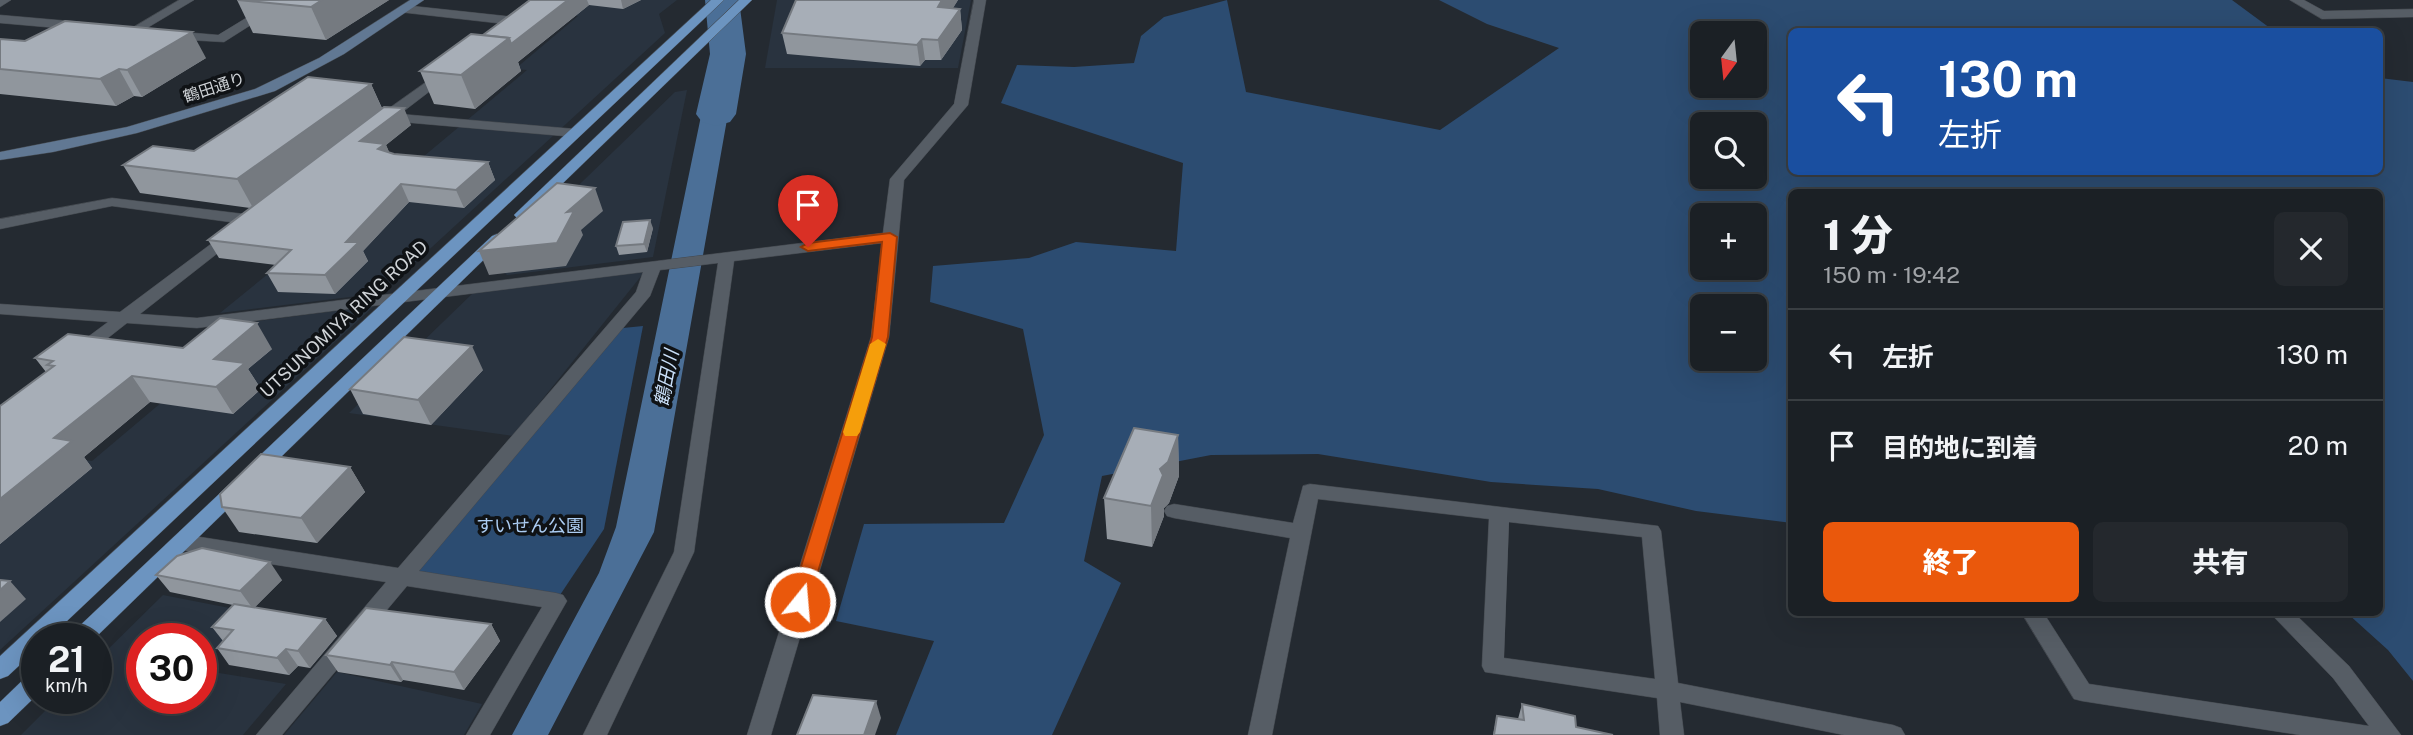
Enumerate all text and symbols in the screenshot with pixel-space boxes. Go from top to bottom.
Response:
north arrow [1690,21,1768,98]
map controls [1690,21,1767,371]
text: 130 m [1938,50,2078,108]
icon: left [1823,56,1914,147]
street label: 鶴田通り [181,69,248,106]
button: search [1690,112,1767,189]
text: 左折 [1938,116,2002,153]
pin [778,175,838,247]
icon: arrive [789,186,827,224]
button: + [1690,203,1767,280]
text: 1 分 [1823,210,1893,259]
button: close [2274,212,2348,286]
street label: UTSUNOMIYA RING ROAD [256,236,432,402]
text: 150 m · 19:42 [1823,261,1960,288]
button: − [1690,294,1767,371]
icon: left [1823,336,1861,374]
text: 130 m [2276,339,2348,370]
text: 左折 [1882,341,1934,372]
water label: 鶴田川 [650,346,683,408]
icon: arrive [1823,427,1861,465]
text: 20 m [2288,430,2348,461]
text: 目的地に到着 [1882,432,2038,463]
park label: すいせん公園 [476,515,584,536]
button: 終了 [1823,522,2079,602]
button: 共有 [2093,522,2348,602]
position arrow [763,565,837,639]
speed limit sign: 30 [126,623,217,714]
text: 21 [48,639,85,680]
text: km/h [45,675,88,696]

